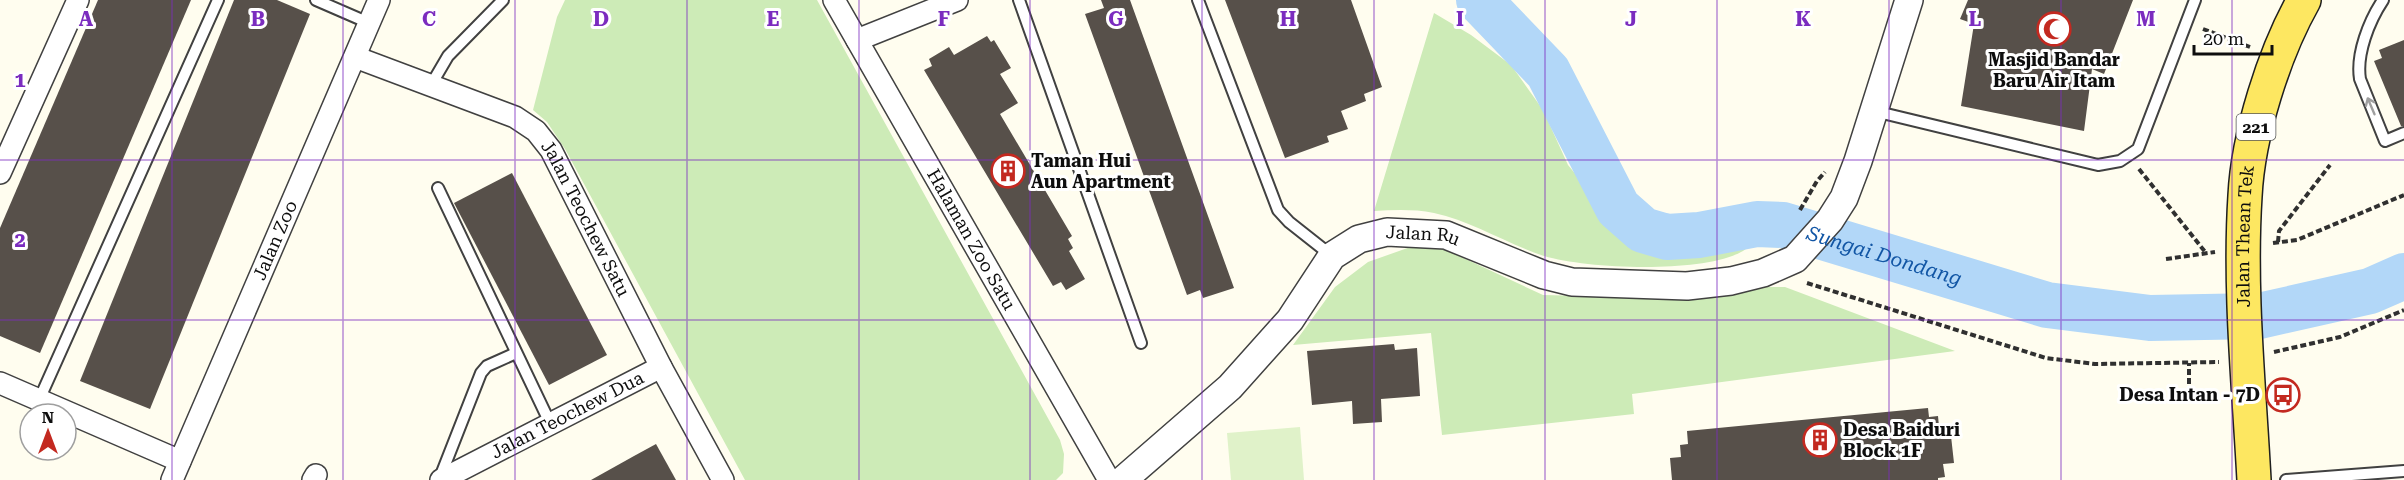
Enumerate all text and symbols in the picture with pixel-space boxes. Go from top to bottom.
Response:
text: A [79,7,94,31]
text: B [251,7,265,31]
text: C [422,7,436,31]
text: D [593,7,609,31]
text: E [767,7,780,31]
text: F [938,7,950,31]
text: G [1108,7,1124,31]
text: H [1280,7,1296,31]
text: I [1456,7,1464,31]
text: J [1625,7,1637,31]
text: K [1795,7,1811,31]
text: L [1969,7,1982,31]
text: M [2136,7,2156,31]
mosque icon: Masjid Bandar Baru Air Itam [2036,11,2072,47]
scale bar [2194,18,2272,56]
text: 20 m [2203,28,2244,49]
place label: Masjid Bandar Baru Air Itam [1988,49,2120,91]
text: 1 [14,68,26,92]
one-way arrow [2364,97,2376,115]
road number: 221 [2236,114,2276,140]
street label: Jalan Teochew Satu [537,136,635,300]
place label: Taman Hui Aun Apartment [1031,150,1171,192]
building icon: Taman Hui Aun Apartment [990,153,1026,189]
street label: Jalan Thean Tek [2232,164,2258,308]
street label: Halaman Zoo Satu [923,165,1020,314]
street label: Jalan Zoo [249,197,301,283]
street label: Jalan Ru [1385,221,1463,250]
water label: Sungai Dondang [1803,221,1965,291]
text: 2 [14,228,26,252]
street label: Jalan Teochew Dua [487,367,647,463]
bus stop icon: Desa Intan - 7D [2265,377,2301,413]
place label: Desa Intan - 7D [2119,384,2260,405]
north arrow [18,402,78,462]
text: N [42,408,54,427]
place label: Desa Baiduri Block 1F [1843,419,1960,461]
building icon: Desa Baiduri Block 1F [1802,422,1838,458]

